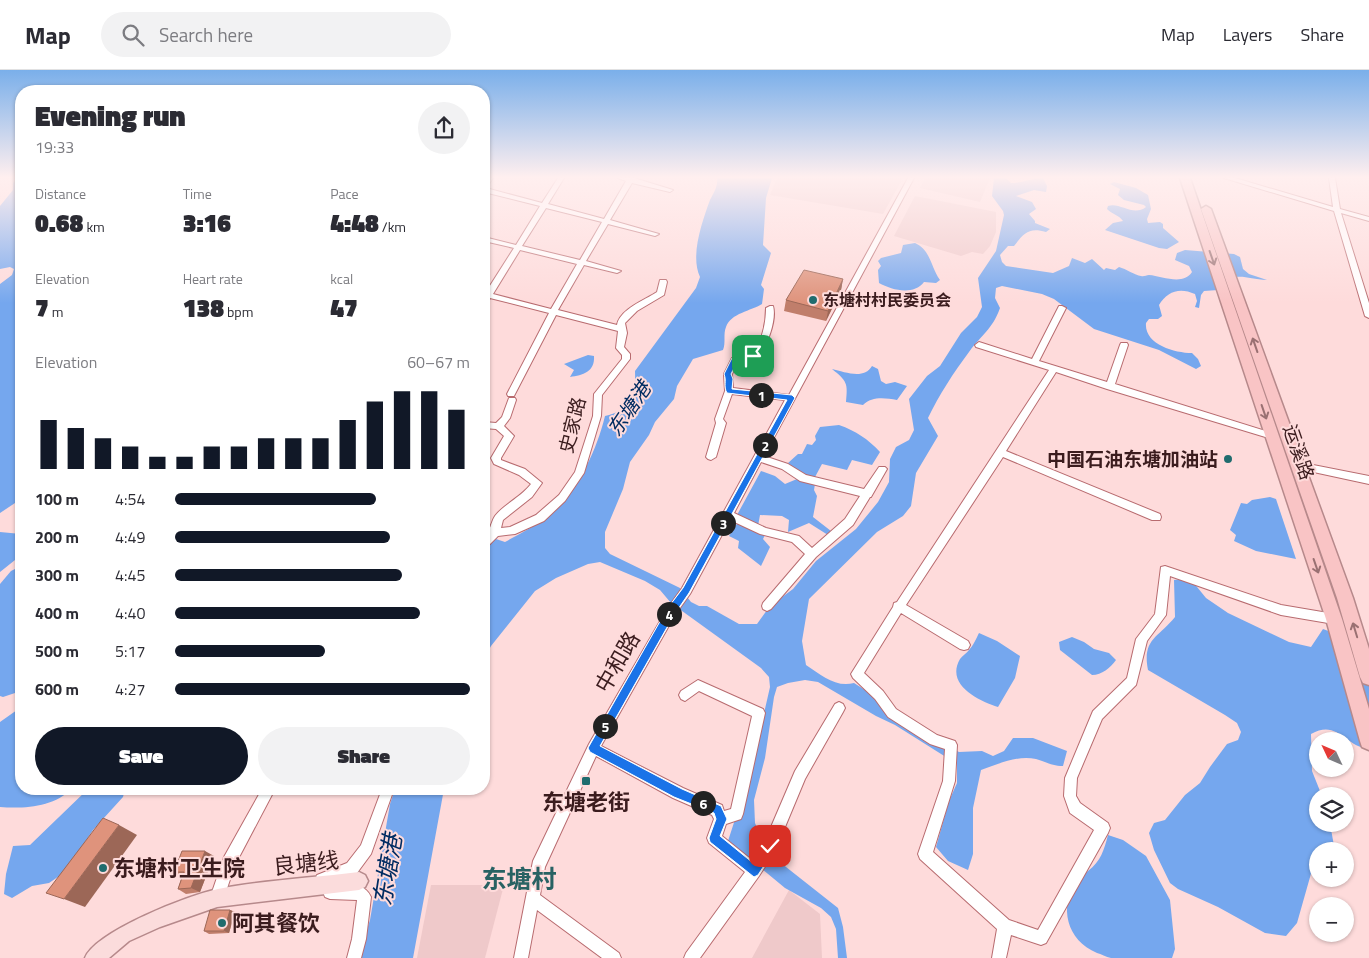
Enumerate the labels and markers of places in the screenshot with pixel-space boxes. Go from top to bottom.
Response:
place label: 东塘村村民委员会 [823,288,951,312]
marker: 东塘村村民委员会 [807,294,819,306]
pin [732,335,774,377]
pin: 1 [748,382,774,408]
pin: 2 [752,432,778,458]
place label: 中国石油东塘加油站 [1047,444,1218,473]
marker: 中国石油东塘加油站 [1222,453,1234,465]
pin: 3 [710,510,736,536]
pin: 4 [656,602,682,626]
pin: 5 [592,714,618,738]
marker: 东塘老街 [580,775,592,787]
place label: 东塘老街 [542,785,630,819]
pin: 6 [690,790,716,816]
pin [749,825,791,867]
place label: 东塘村卫生院 [113,851,245,885]
marker: 东塘村卫生院 [97,862,109,874]
place label: 阿其餐饮 [232,906,320,940]
marker: 阿其餐饮 [216,917,228,929]

